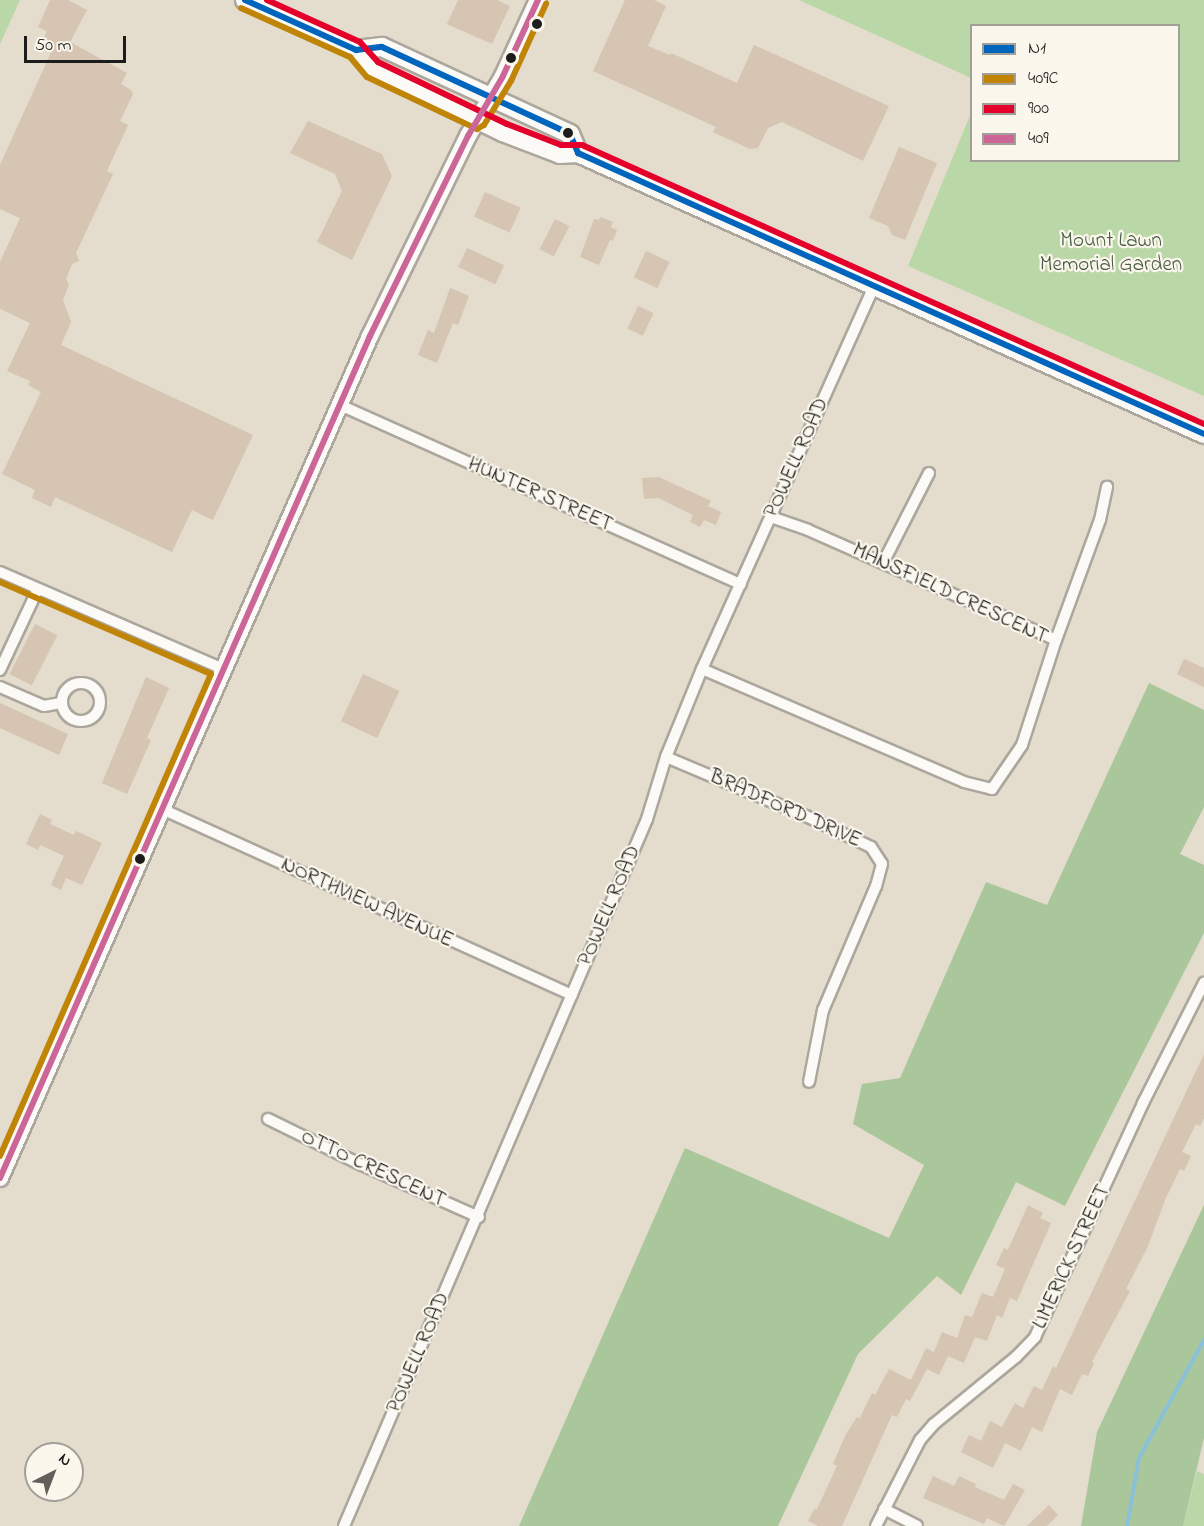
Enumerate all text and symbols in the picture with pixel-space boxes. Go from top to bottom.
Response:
unlabelled marker [531,18,543,30]
scale bar [27,24,129,62]
legend [970,24,1180,162]
text: 50 m [35,33,72,59]
text: N1 [1028,36,1046,62]
unlabelled marker [505,52,517,64]
text: 409C [1028,66,1059,92]
text: 900 [1028,96,1049,122]
text: 409 [1028,126,1049,152]
unlabelled marker [562,127,574,139]
park label: Mount Lawn Memorial Garden [1040,228,1182,278]
street label: POWELL ROAD [759,394,835,522]
street label: HUNTER STREET [464,452,616,538]
street label: MANSFIELD CRESCENT [848,538,1052,650]
street label: BRADFORD DRIVE [705,764,865,854]
street label: POWELL ROAD [573,842,647,970]
street label: NORTHVIEW AVENUE [277,852,457,954]
unlabelled marker [134,853,146,865]
street label: OTTO CRESCENT [297,1124,449,1214]
street label: LIMERICK STREET [1028,1181,1116,1333]
street label: POWELL ROAD [382,1289,456,1417]
north arrow [24,1442,84,1502]
text: N [53,1448,77,1473]

